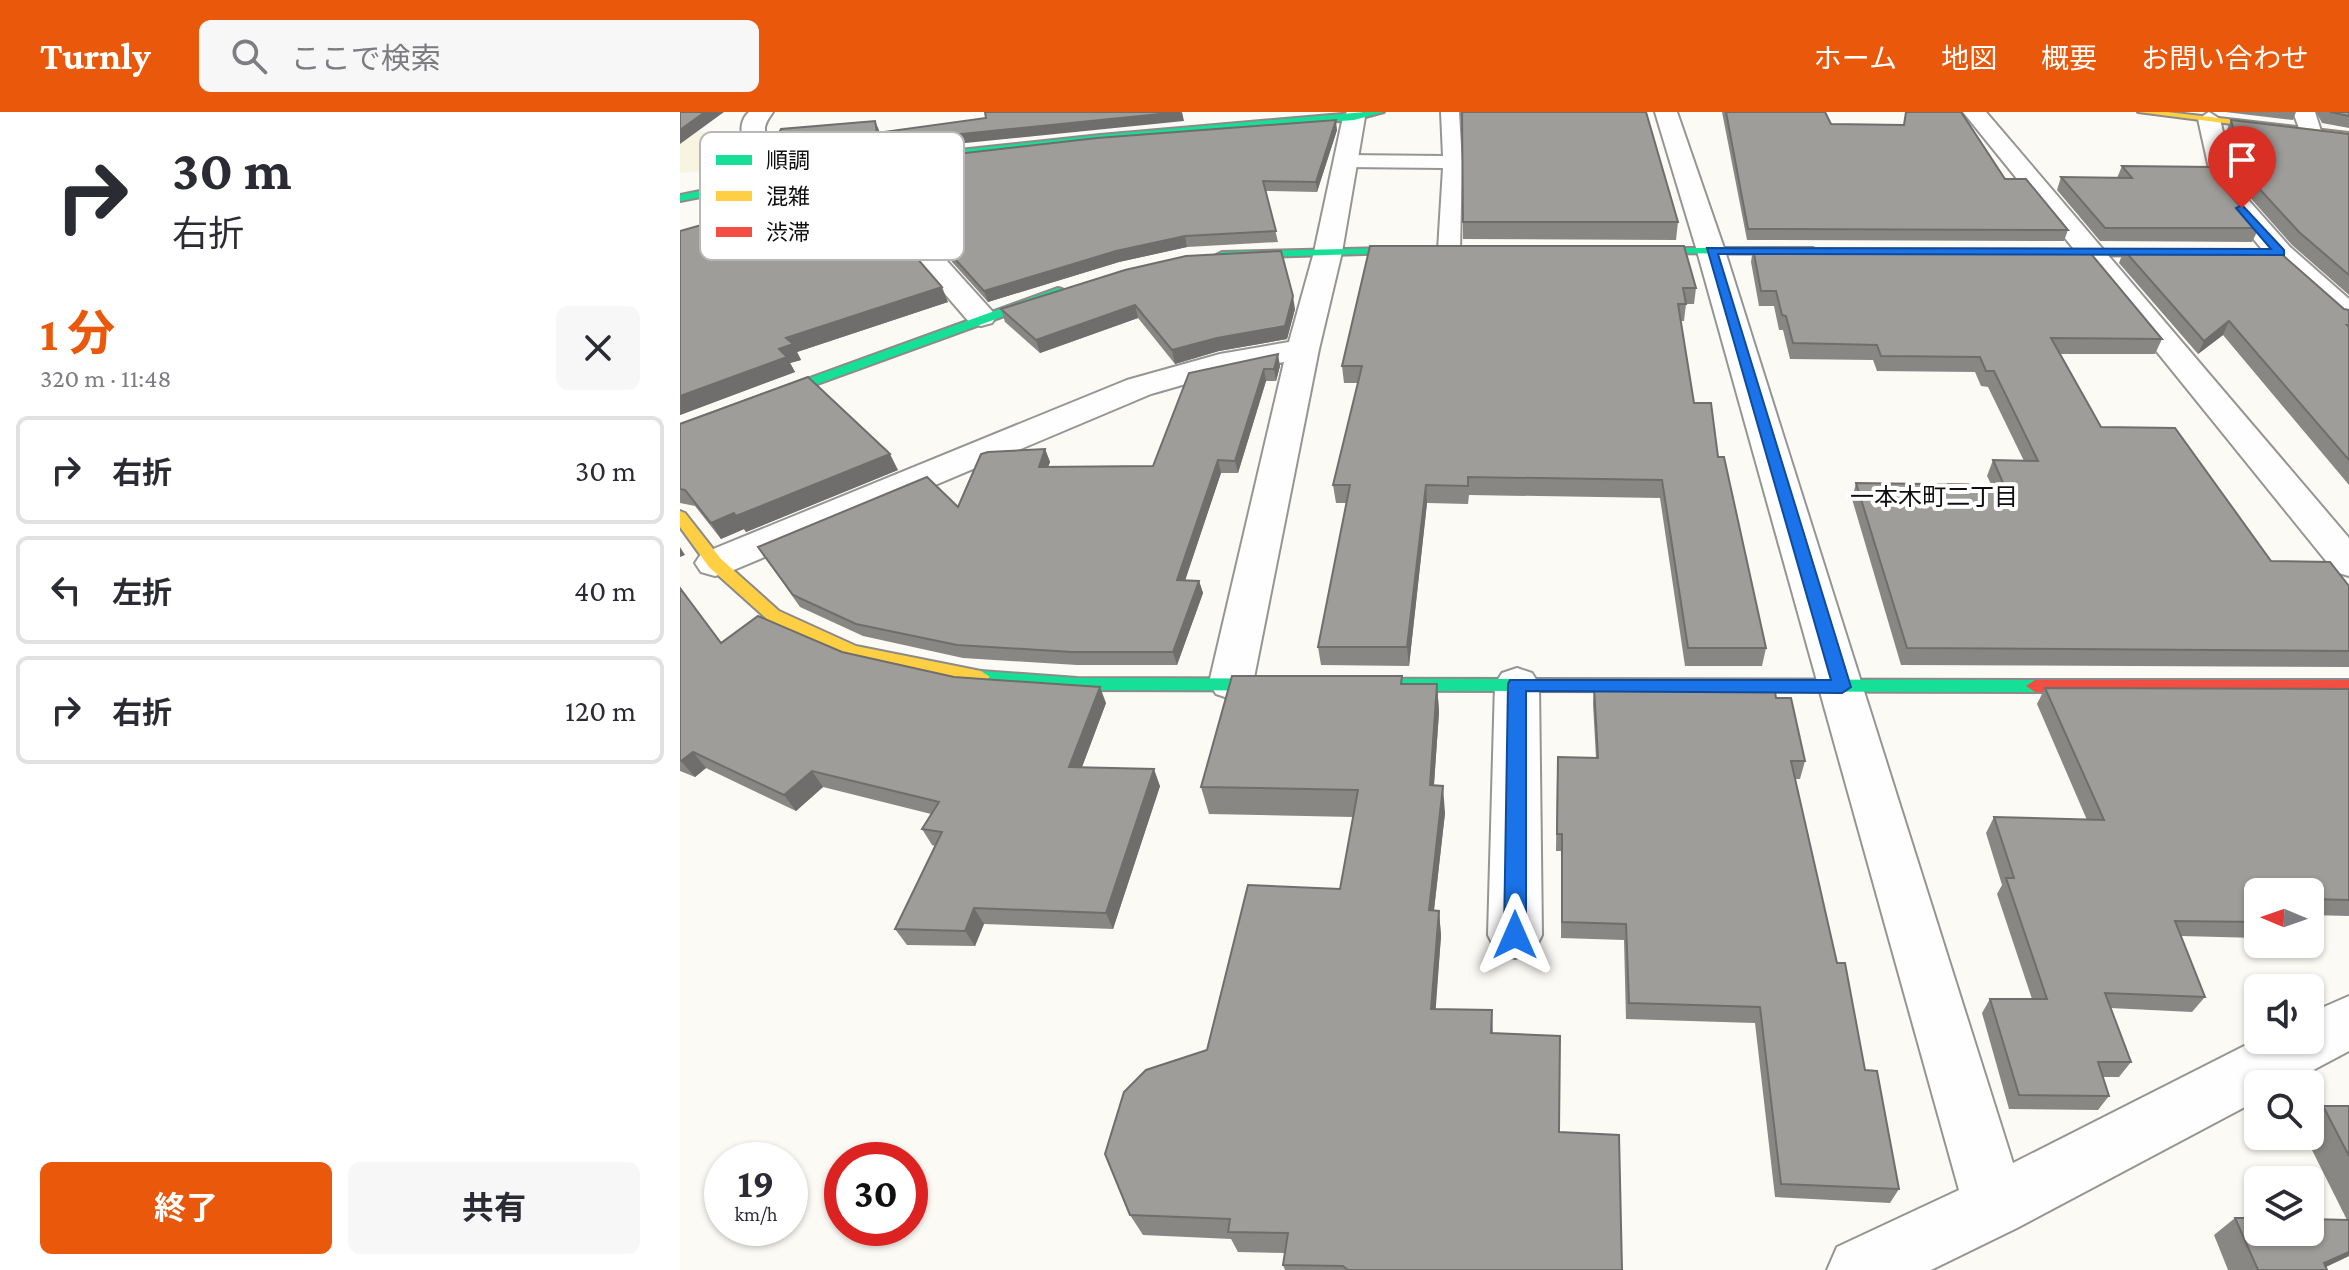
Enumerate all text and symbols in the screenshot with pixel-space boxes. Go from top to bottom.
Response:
search box [199,20,759,92]
icon: search [227,34,271,78]
text: Turnly [40,35,151,77]
text: ここで検索 [291,42,441,75]
text: ホーム [1814,43,1897,74]
text: 地図 [1941,43,1997,74]
text: 概要 [2041,43,2097,74]
text: お問い合わせ [2141,43,2309,74]
pin [2208,126,2276,208]
legend [700,132,964,260]
icon: arrive [2220,138,2264,182]
text: 30 m [172,139,292,201]
icon: right [40,144,144,248]
text: 順調 [766,148,810,173]
text: 混雑 [766,184,810,209]
text: 右折 [172,214,244,254]
text: 渋滞 [766,220,810,245]
button: close [556,306,640,390]
text: 1 分 [40,307,115,360]
text: 320 m · 11:48 [40,364,172,393]
icon: right [44,448,88,492]
text: 30 m [575,454,636,487]
text: 右折 [112,456,172,489]
district label: 一本木町二丁目 [1850,483,2018,510]
icon: left [44,568,88,612]
text: 40 m [574,574,636,607]
text: 左折 [112,576,172,609]
icon: right [44,688,88,732]
text: 120 m [565,694,636,727]
text: 右折 [112,696,172,729]
north arrow [2244,878,2324,958]
map controls [2244,878,2324,1246]
position arrow [1473,893,1557,977]
button: sound [2244,974,2324,1054]
button: search [2244,1070,2324,1150]
speed limit sign: 30 [824,1142,928,1246]
text: 19 [738,1161,774,1206]
button: 終了 [40,1162,332,1254]
button: 共有 [348,1162,640,1254]
button: layers [2244,1166,2324,1246]
text: km/h [734,1203,778,1225]

